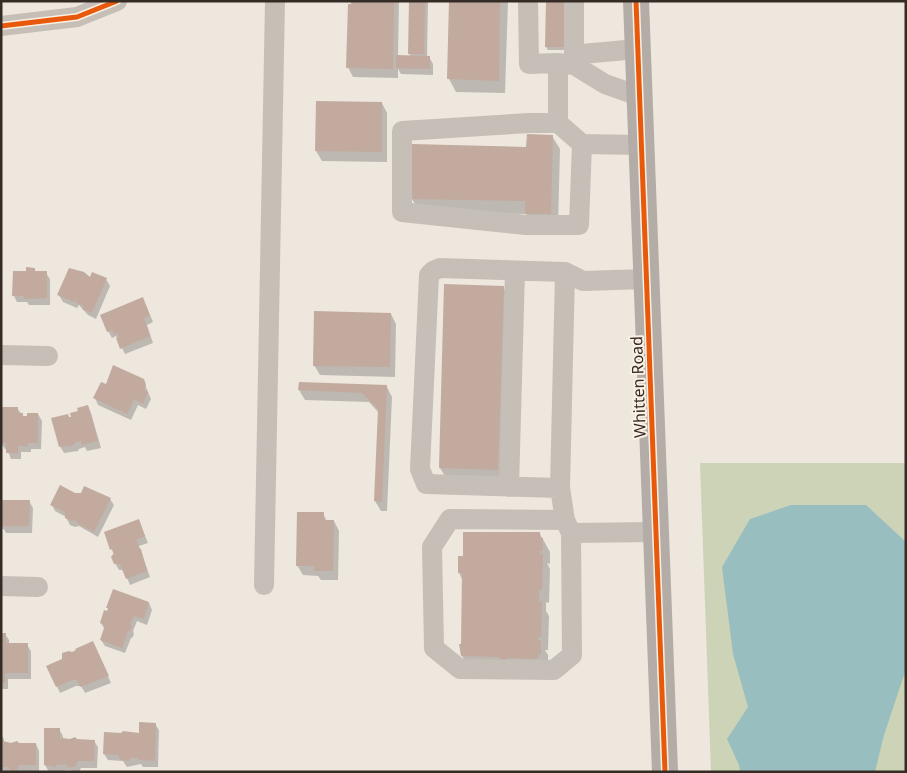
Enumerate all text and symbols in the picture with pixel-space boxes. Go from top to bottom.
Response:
street label: Whitten Road [625,336,651,438]

